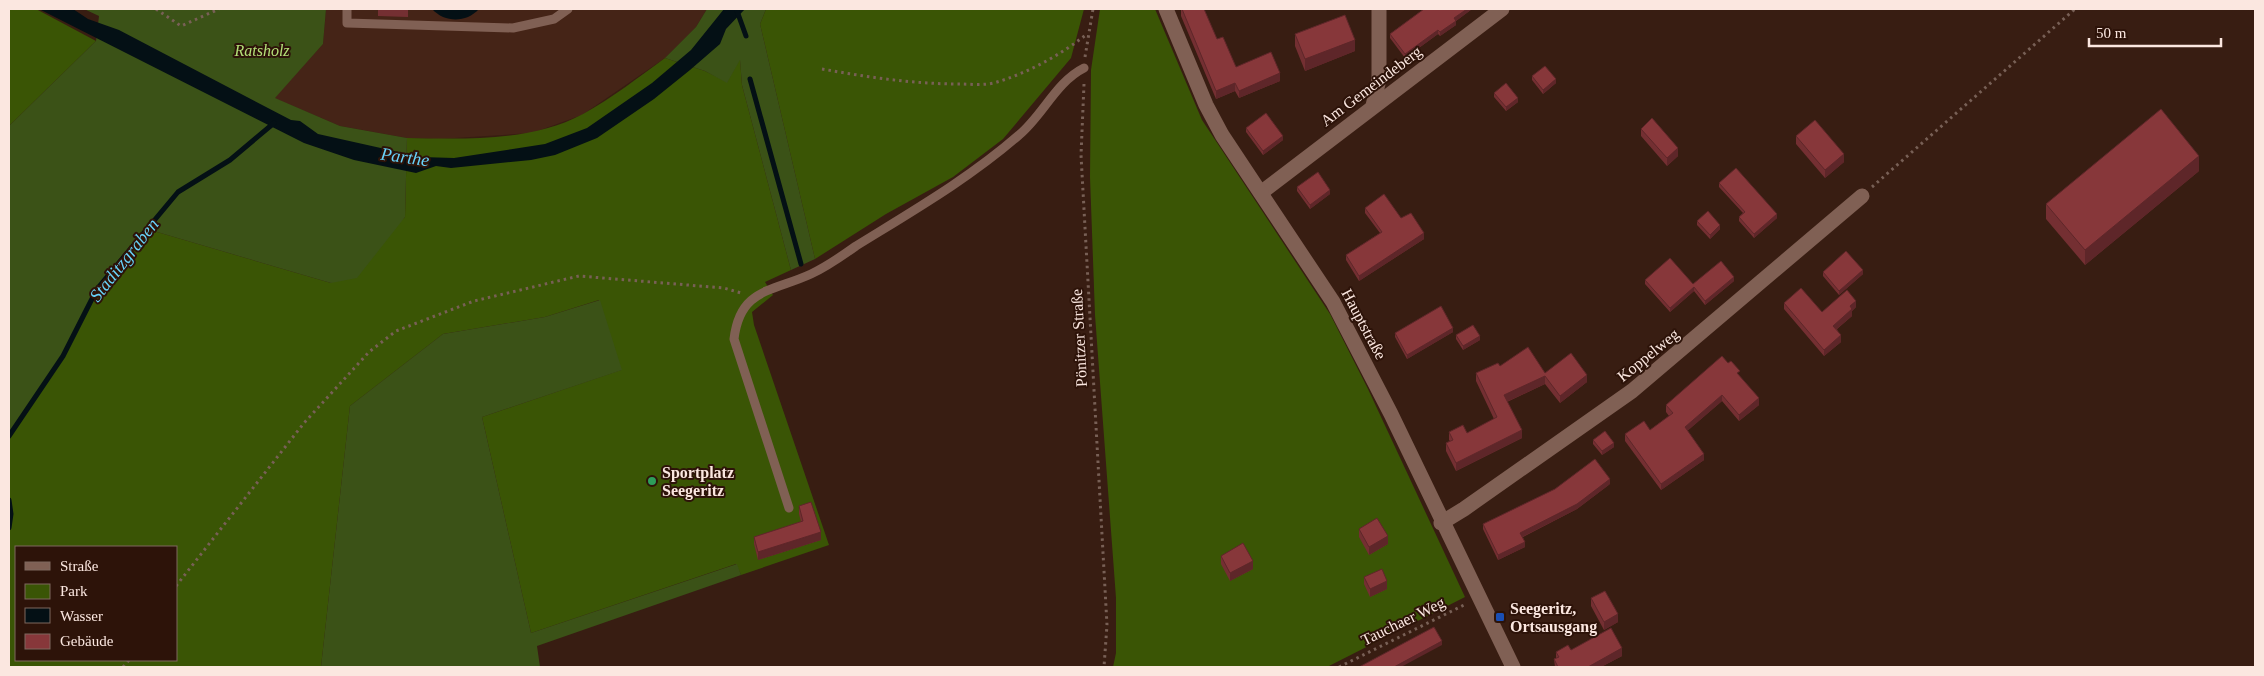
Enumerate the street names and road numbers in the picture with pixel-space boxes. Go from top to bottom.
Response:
street label: Am Gemeindeberg [1317,43,1425,130]
street label: Hauptstraße [1337,286,1390,363]
street label: Pönitzer Straße [1068,289,1090,387]
street label: Koppelweg [1614,325,1683,386]
street label: Tauchaer Weg [1358,593,1448,649]

